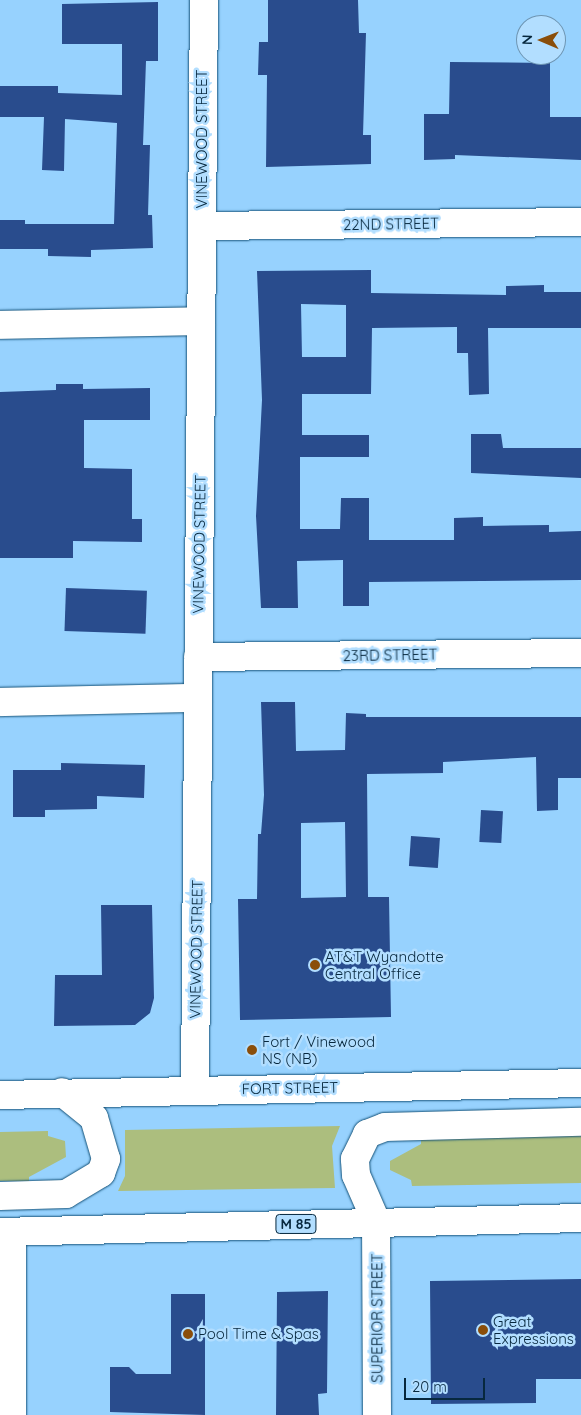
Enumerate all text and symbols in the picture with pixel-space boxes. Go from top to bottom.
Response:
north arrow [516,15,566,65]
text: N [518,34,536,45]
street label: VINEWOOD STREET [193,69,211,209]
street label: 22ND STREET [343,214,439,234]
street label: VINEWOOD STREET [189,474,209,614]
street label: 23RD STREET [342,645,438,665]
street label: VINEWOOD STREET [186,879,206,1019]
place label: AT&T Wyandotte Central Office [325,947,444,982]
marker: AT&T Wyandotte Central Office [309,959,321,971]
place label: Fort / Vinewood NS (NB) [262,1032,375,1067]
marker: Fort / Vinewood NS (NB) [246,1044,258,1056]
street label: FORT STREET [242,1078,338,1098]
road number: M 85 [275,1212,317,1236]
street label: SUPERIOR STREET [368,1253,386,1383]
place label: Great Expressions [493,1312,574,1347]
marker: Great Expressions [477,1324,489,1336]
place label: Pool Time & Spas [198,1325,319,1343]
marker: Pool Time & Spas [182,1328,194,1340]
scale bar [406,1368,487,1400]
text: 20 m [412,1377,447,1396]

